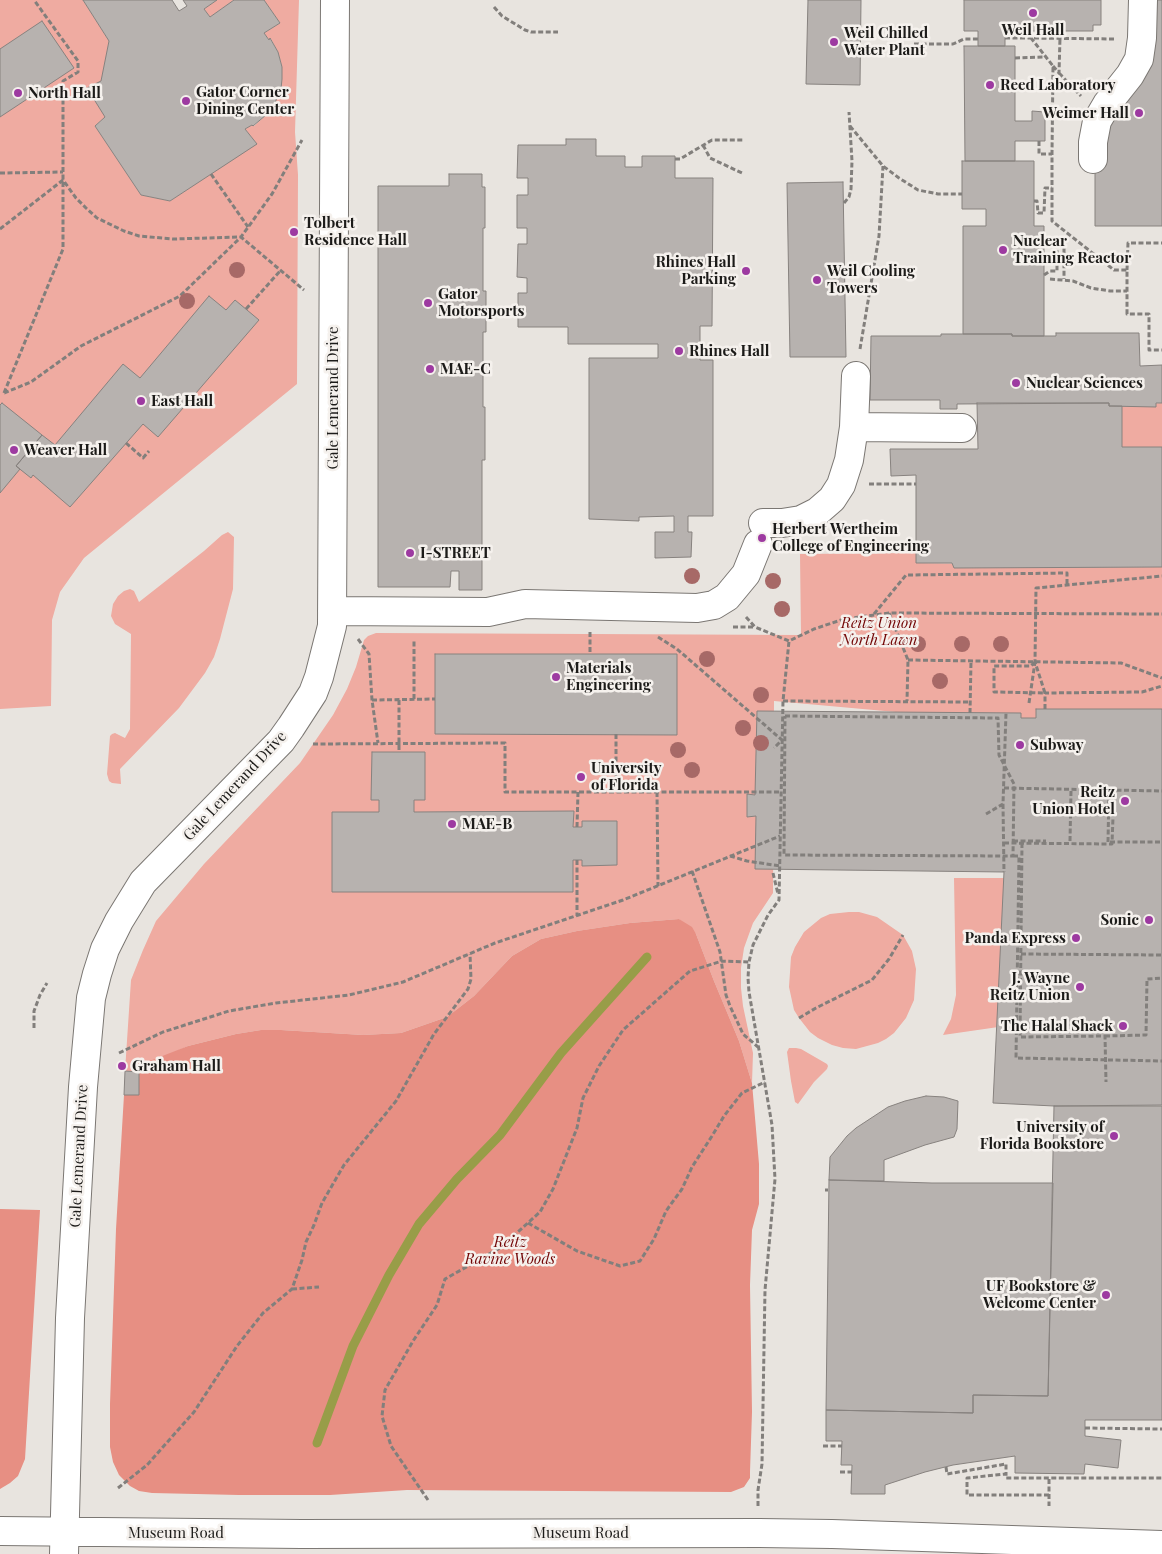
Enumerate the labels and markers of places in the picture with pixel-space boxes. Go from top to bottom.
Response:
marker: Weil Hall [1027,7,1039,19]
place label: Weil Hall [1001,21,1065,39]
place label: Weil Chilled Water Plant [844,24,928,59]
marker: Weil Chilled Water Plant [828,36,840,48]
place label: Reed Laboratory [1000,76,1115,94]
marker: Reed Laboratory [984,79,996,91]
place label: Gator Corner Dining Center [196,83,294,118]
place label: North Hall [28,84,101,102]
marker: North Hall [12,87,24,99]
marker: Gator Corner Dining Center [180,95,192,107]
place label: Weimer Hall [1043,104,1129,122]
marker: Weimer Hall [1133,107,1145,119]
place label: Tolbert Residence Hall [304,214,407,249]
marker: Tolbert Residence Hall [288,226,300,238]
place label: Nuclear Training Reactor [1013,232,1131,267]
marker: Nuclear Training Reactor [997,244,1009,256]
place label: Rhines Hall Parking [655,253,736,288]
place label: Weil Cooling Towers [827,262,915,297]
marker: Rhines Hall Parking [740,265,752,277]
marker: Weil Cooling Towers [811,274,823,286]
place label: Gator Motorsports [438,285,524,320]
marker: Gator Motorsports [422,297,434,309]
place label: Rhines Hall [689,342,770,360]
marker: Rhines Hall [673,345,685,357]
place label: MAE-C [440,360,491,378]
marker: MAE-C [424,363,436,375]
place label: Nuclear Sciences [1026,374,1143,392]
marker: Nuclear Sciences [1010,377,1022,389]
place label: East Hall [151,392,213,410]
marker: East Hall [135,395,147,407]
place label: Weaver Hall [24,441,107,459]
marker: Weaver Hall [8,444,20,456]
place label: Herbert Wertheim College of Engineering [772,520,929,555]
marker: Herbert Wertheim College of Engineering [756,532,768,544]
place label: I-STREET [420,544,491,562]
marker: I-STREET [404,547,416,559]
place label: Materials Engineering [566,659,651,694]
marker: Materials Engineering [550,671,562,683]
place label: Subway [1030,736,1084,754]
marker: Subway [1014,739,1026,751]
place label: University of Florida [591,759,662,794]
marker: University of Florida [575,771,587,783]
place label: Reitz Union Hotel [1032,783,1115,818]
marker: Reitz Union Hotel [1119,795,1131,807]
place label: MAE-B [462,815,512,833]
marker: MAE-B [446,818,458,830]
place label: Sonic [1100,911,1139,929]
marker: Sonic [1143,914,1155,926]
place label: Panda Express [965,929,1066,947]
marker: Panda Express [1070,932,1082,944]
place label: J. Wayne Reitz Union [990,969,1070,1004]
marker: J. Wayne Reitz Union [1074,981,1086,993]
place label: The Halal Shack [1001,1017,1113,1035]
marker: The Halal Shack [1117,1020,1129,1032]
place label: Graham Hall [132,1057,221,1075]
marker: Graham Hall [116,1060,128,1072]
place label: University of Florida Bookstore [980,1118,1104,1153]
marker: University of Florida Bookstore [1108,1130,1120,1142]
place label: UF Bookstore & Welcome Center [983,1277,1096,1312]
marker: UF Bookstore & Welcome Center [1100,1289,1112,1301]

